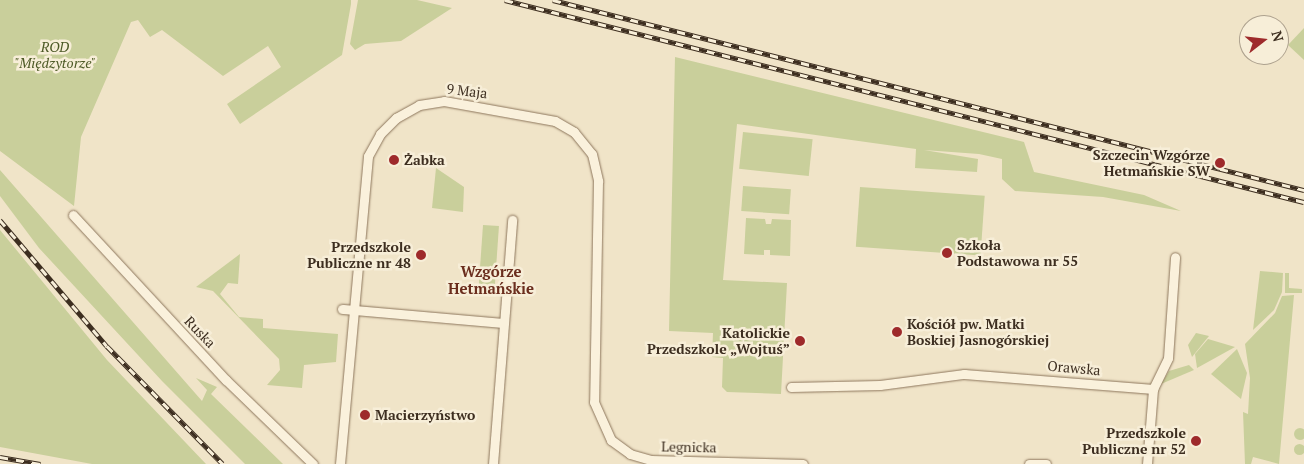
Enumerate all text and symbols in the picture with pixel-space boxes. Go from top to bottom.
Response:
north arrow [1239,15,1289,65]
text: N [1267,28,1289,44]
park label: ROD "Międzytorze" [15,39,95,72]
street label: 9 Maja [446,80,488,102]
place label: Szczecin Wzgórze Hetmańskie SW [1093,147,1210,180]
place label: Żabka [404,152,445,168]
marker: Żabka [388,154,400,166]
marker: Szczecin Wzgórze Hetmańskie SW [1214,157,1226,169]
place label: Szkoła Podstawowa nr 55 [957,237,1078,270]
place label: Przedszkole Publiczne nr 48 [307,239,411,272]
marker: Szkoła Podstawowa nr 55 [941,247,953,259]
marker: Przedszkole Publiczne nr 48 [415,249,427,261]
district label: Wzgórze Hetmańskie [448,262,534,297]
street label: Ruska [181,313,219,351]
place label: Kościół pw. Matki Boskiej Jasnogórskiej [907,316,1049,348]
place label: Katolickie Przedszkole „Wojtuś” [646,325,790,358]
marker: Kościół pw. Matki Boskiej Jasnogórskiej [891,326,903,338]
marker: Katolickie Przedszkole „Wojtuś” [794,335,806,347]
street label: Orawska [1047,357,1101,379]
place label: Macierzyństwo [375,407,475,423]
marker: Macierzyństwo [359,409,371,421]
place label: Przedszkole Publiczne nr 52 [1082,425,1186,458]
marker: Przedszkole Publiczne nr 52 [1190,435,1202,447]
street label: Legnicka [661,438,717,456]

